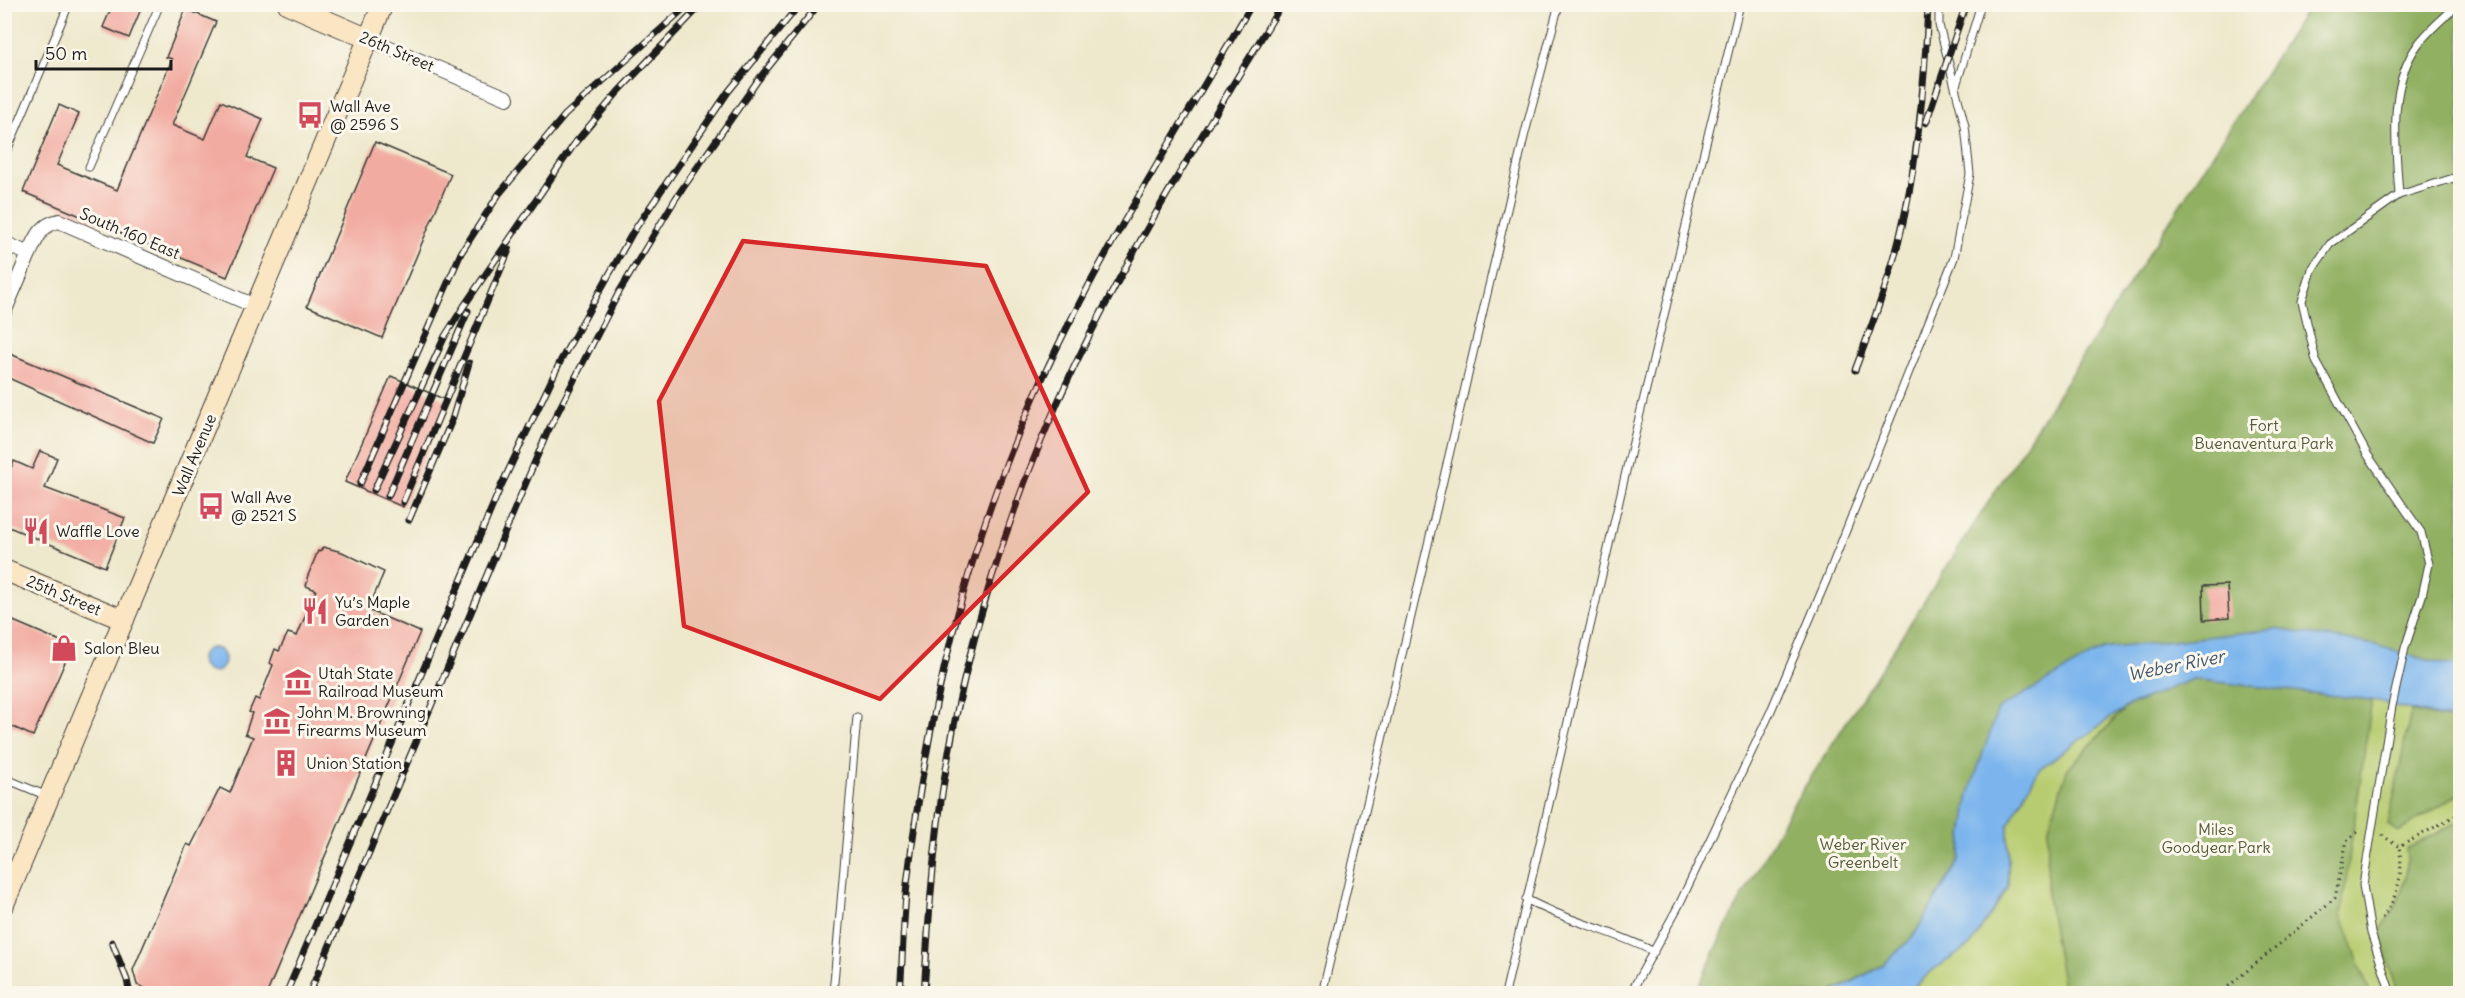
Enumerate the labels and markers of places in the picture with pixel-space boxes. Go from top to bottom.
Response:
place label: Wall Ave @ 2596 S [330,96,399,134]
bus stop icon: Wall Ave @ 2596 S [295,100,325,130]
place label: Wall Ave @ 2521 S [231,487,297,525]
bus stop icon: Wall Ave @ 2521 S [196,491,226,521]
restaurant icon: Waffle Love [21,516,51,546]
place label: Waffle Love [56,521,140,541]
place label: Yu’s Maple Garden [335,592,410,630]
restaurant icon: Yu’s Maple Garden [300,596,330,626]
shop icon: Salon Bleu [49,633,79,663]
place label: Salon Bleu [84,638,160,658]
place label: Utah State Railroad Museum [318,663,444,701]
museum icon: Utah State Railroad Museum [283,667,313,697]
place label: John M. Browning Firearms Museum [297,702,427,740]
museum icon: John M. Browning Firearms Museum [262,706,292,736]
building icon: Union Station [271,748,301,778]
place label: Union Station [306,753,402,773]

